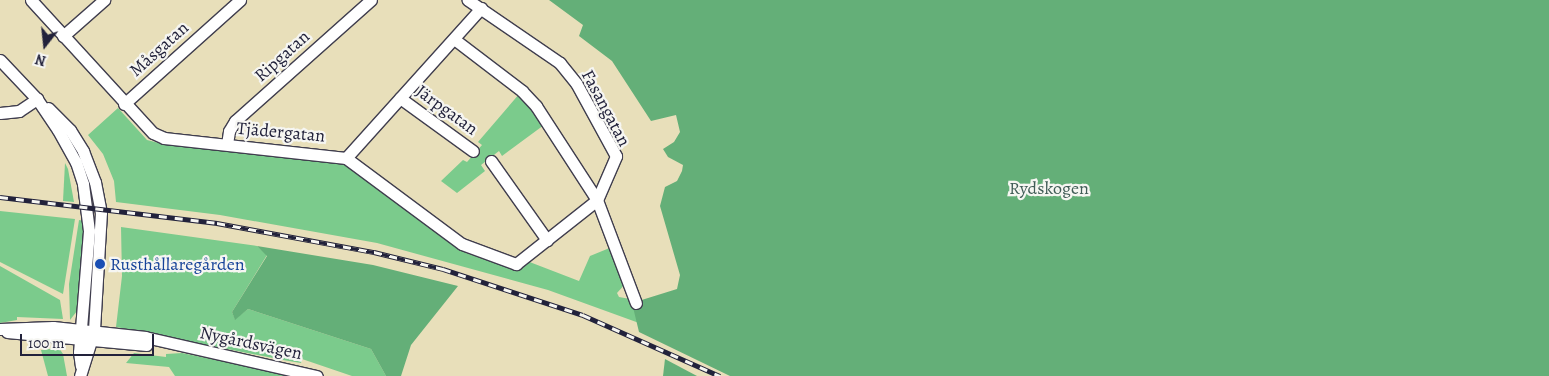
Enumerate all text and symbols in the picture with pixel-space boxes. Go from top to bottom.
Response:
street label: Måsgatan [125,17,193,81]
north arrow [20,20,70,70]
street label: Ripgatan [250,26,314,86]
text: N [33,49,48,70]
street label: Fasangatan [577,66,635,150]
street label: Järpgatan [412,80,482,140]
street label: Tjädergatan [236,117,326,147]
park label: Rydskogen [1009,177,1089,199]
place label: Rusthållaregården [110,253,245,275]
marker: Rusthållaregården [94,258,106,270]
street label: Nygårdsvägen [198,322,304,364]
scale bar [22,324,156,356]
text: 100 m [28,333,65,353]

